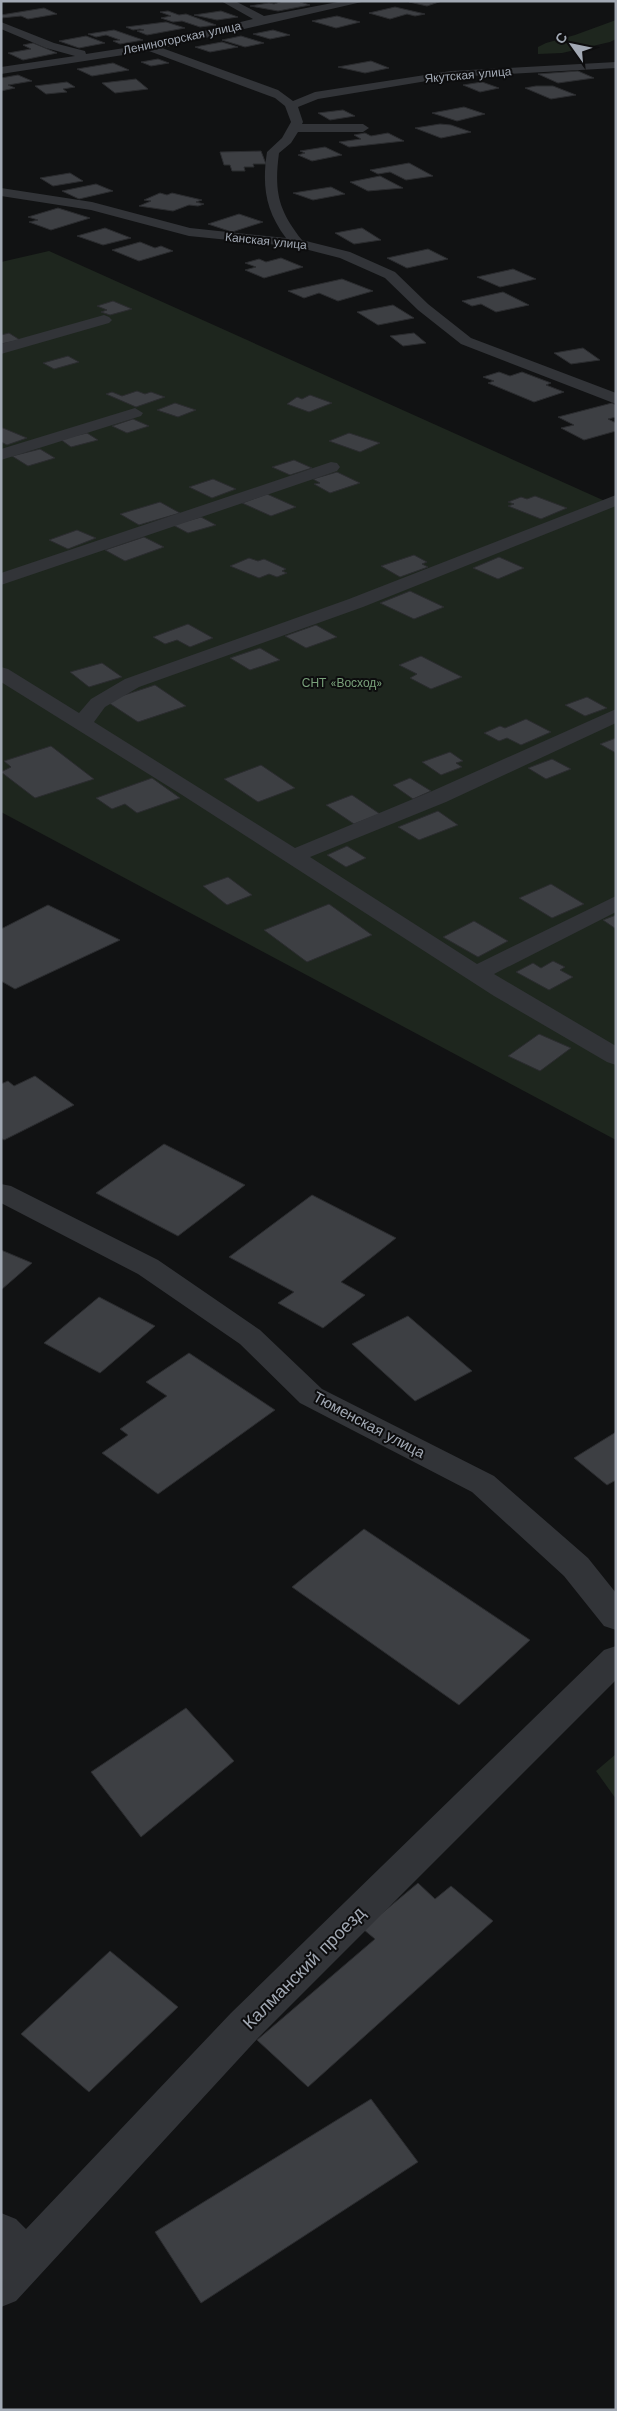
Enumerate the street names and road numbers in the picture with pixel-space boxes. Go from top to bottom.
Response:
street label: Лениногорская улица [122,19,243,57]
street label: Якутская улица [424,64,512,86]
street label: Канская улица [224,230,308,252]
street label: Тюменская улица [310,1388,428,1462]
street label: Калманский проезд [238,1902,369,2033]

